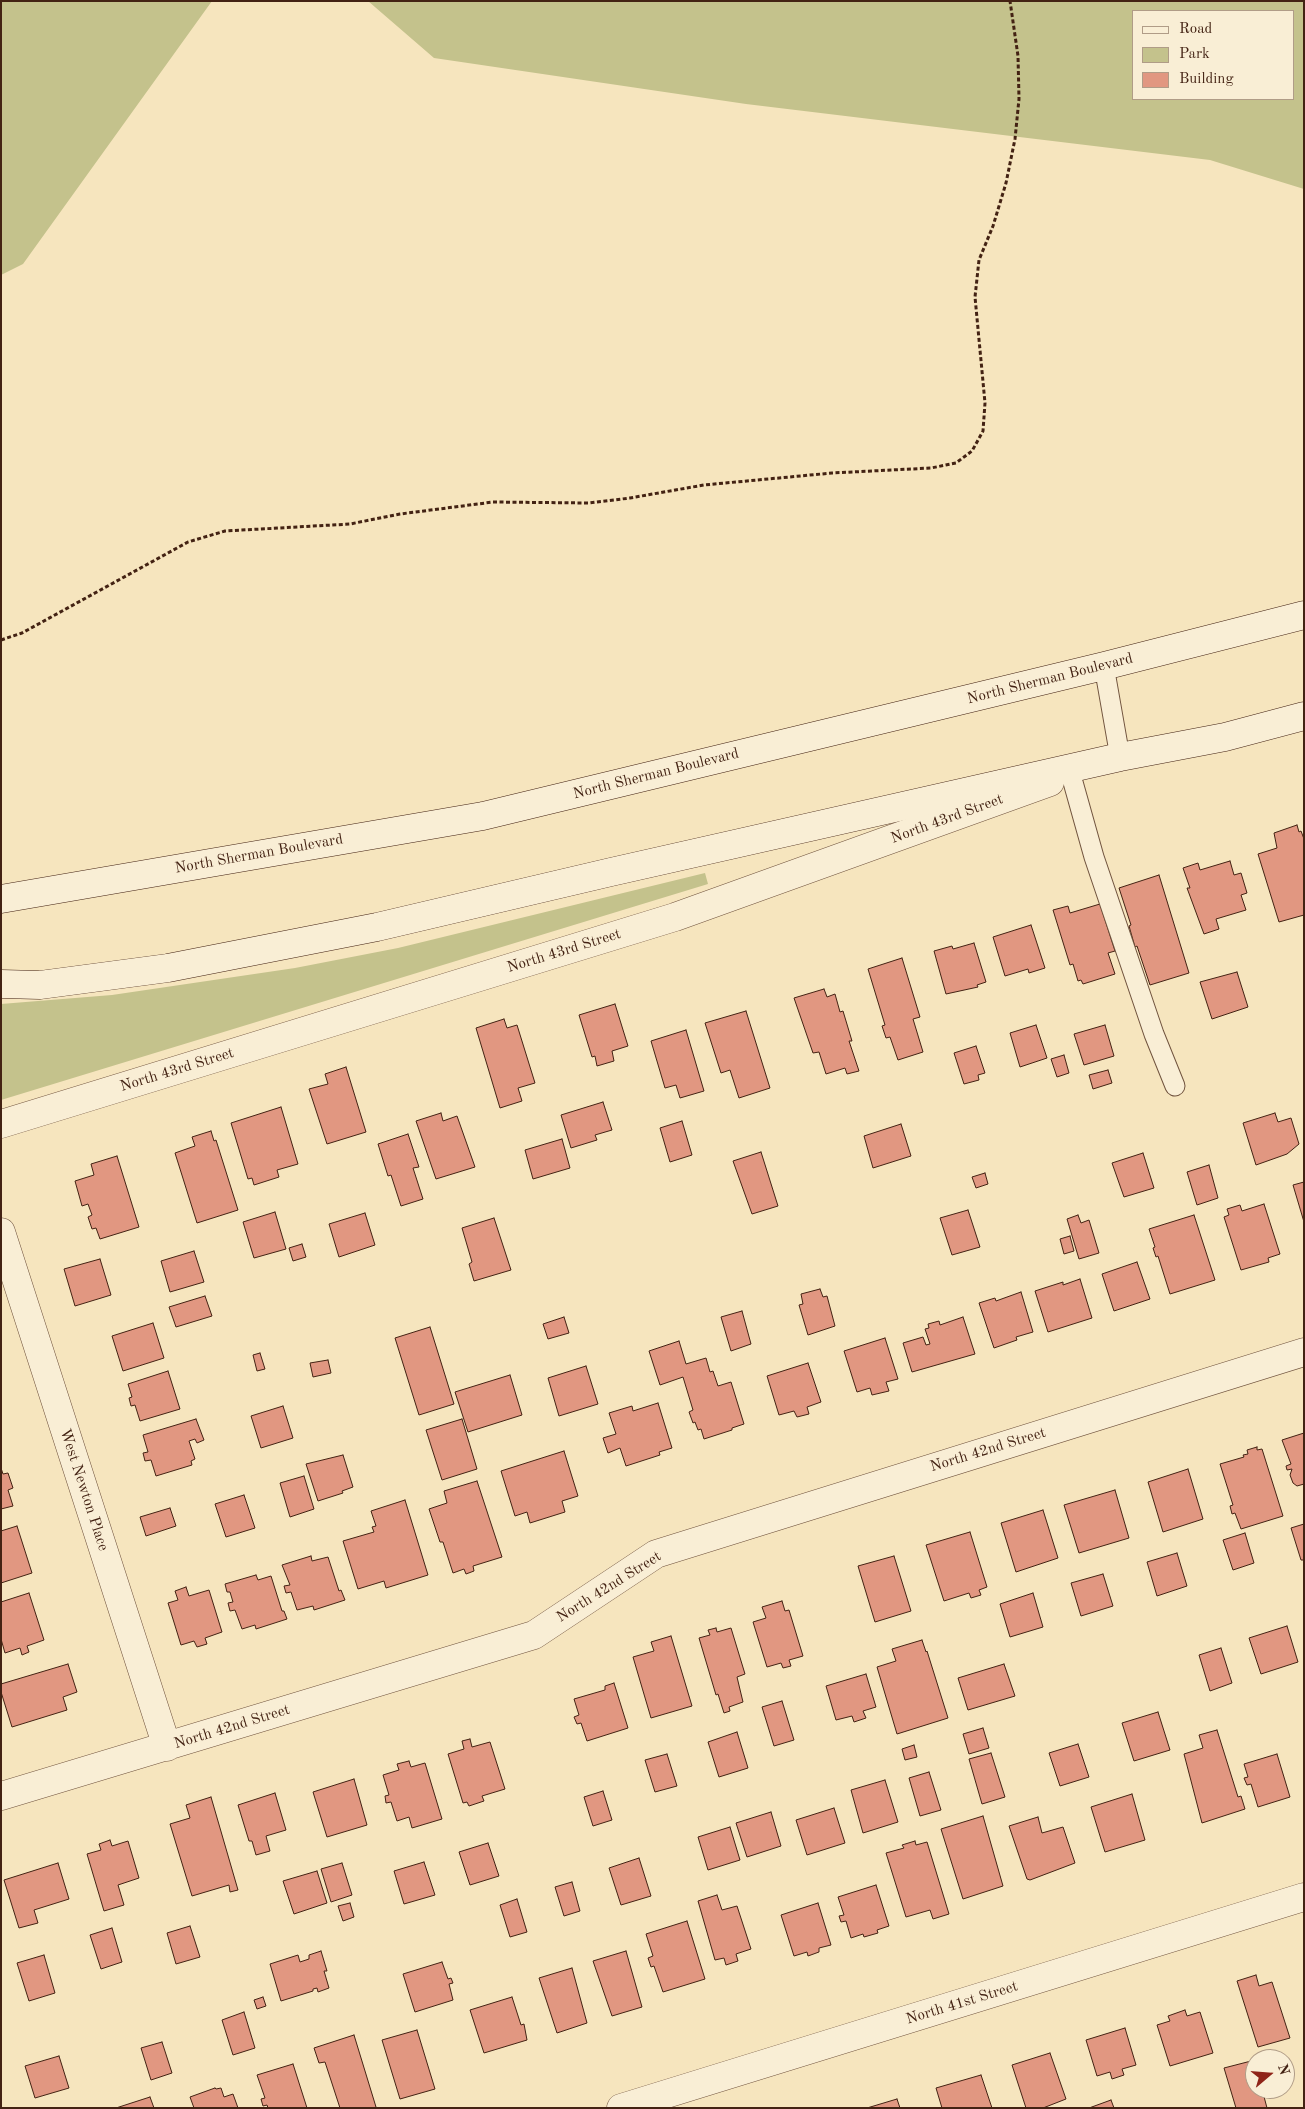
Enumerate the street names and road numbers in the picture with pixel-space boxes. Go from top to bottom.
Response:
street label: North Sherman Boulevard [965,650,1135,708]
street label: North Sherman Boulevard [571,745,741,803]
street label: North 43rd Street [888,790,1006,848]
street label: North Sherman Boulevard [173,830,345,878]
street label: North 43rd Street [505,925,623,977]
street label: North 43rd Street [118,1044,236,1096]
street label: North 42nd Street [928,1424,1048,1476]
street label: West Newton Place [56,1427,112,1553]
street label: North 42nd Street [553,1548,665,1626]
street label: North 42nd Street [172,1701,292,1753]
street label: North 41st Street [904,1977,1020,2029]

